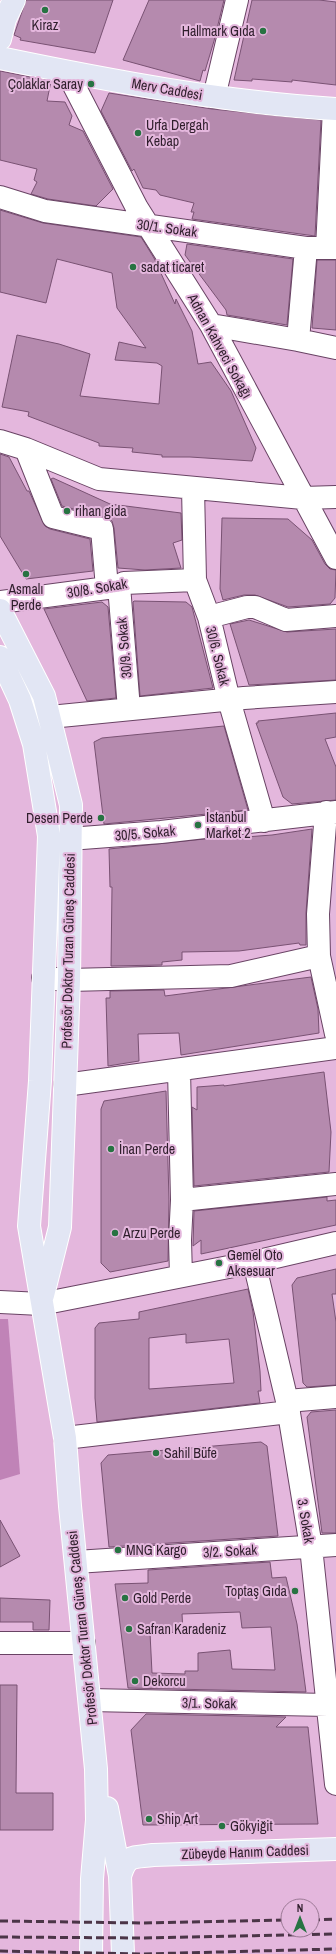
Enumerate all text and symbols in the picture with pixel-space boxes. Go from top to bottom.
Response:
marker: Kiraz [40,5,50,15]
place label: Kiraz [32,16,59,34]
place label: Hallmark Gıda [182,22,256,40]
marker: Hallmark Gıda [258,26,268,36]
street label: Merv Caddesi [130,74,204,104]
place label: Çolaklar Saray [8,75,83,93]
marker: Çolaklar Saray [86,79,96,89]
place label: Urfa Dergah Kebap [146,116,209,150]
marker: Urfa Dergah Kebap [133,128,143,138]
street label: 30/1. Sokak [136,215,199,241]
place label: sadat ticaret [141,258,204,276]
marker: sadat ticaret [128,262,138,272]
street label: Adnan Kahveci Sokağı [183,290,256,401]
place label: rihan gida [75,502,127,520]
marker: rihan gida [62,506,72,516]
marker: Asmalı Perde [21,569,31,579]
street label: 30/8. Sokak [66,574,129,602]
place label: Asmalı Perde [7,580,44,614]
street label: 30/9. Sokak [112,617,136,679]
street label: 30/6. Sokak [202,624,234,688]
place label: İstanbul Market 2 [206,808,251,842]
place label: Desen Perde [26,809,93,827]
marker: Desen Perde [96,813,106,823]
marker: İstanbul Market 2 [193,820,203,830]
street label: 30/5. Sokak [114,821,176,845]
street label: Profesör Doktor Turan Güneş Caddesi [57,853,79,1049]
place label: İnan Perde [119,1140,175,1158]
marker: İnan Perde [106,1144,116,1154]
place label: Arzu Perde [122,1224,180,1242]
marker: Arzu Perde [110,1228,120,1238]
place label: Gemel Oto Aksesuar [226,1246,283,1280]
marker: Gemel Oto Aksesuar [214,1258,224,1268]
place label: Sahil Büfe [164,1444,217,1462]
marker: Sahil Büfe [151,1448,161,1458]
street label: 3. Sokak [294,1498,318,1545]
street label: Profesör Doktor Turan Güneş Caddesi [63,1530,101,1726]
place label: MNG Kargo [126,1541,187,1559]
street label: 3/2. Sokak [202,1541,258,1561]
marker: MNG Kargo [113,1545,123,1555]
place label: Toptaş Gıda [225,1582,288,1600]
marker: Toptaş Gıda [290,1586,300,1596]
place label: Gold Perde [133,1589,191,1607]
marker: Gold Perde [120,1593,130,1603]
place label: Safran Karadeniz [137,1620,227,1638]
marker: Safran Karadeniz [124,1624,134,1634]
place label: Dekorcu [143,1672,186,1690]
marker: Dekorcu [130,1676,140,1686]
street label: 3/1. Sokak [182,1694,237,1712]
place label: Ship Art [157,1810,198,1828]
marker: Ship Art [144,1814,154,1824]
place label: Gökyiğit [230,1817,273,1835]
marker: Gökyiğit [217,1821,227,1831]
street label: Zübeyde Hanım Caddesi [181,1841,309,1863]
north arrow [280,1898,320,1938]
text: N [297,1901,303,1915]

